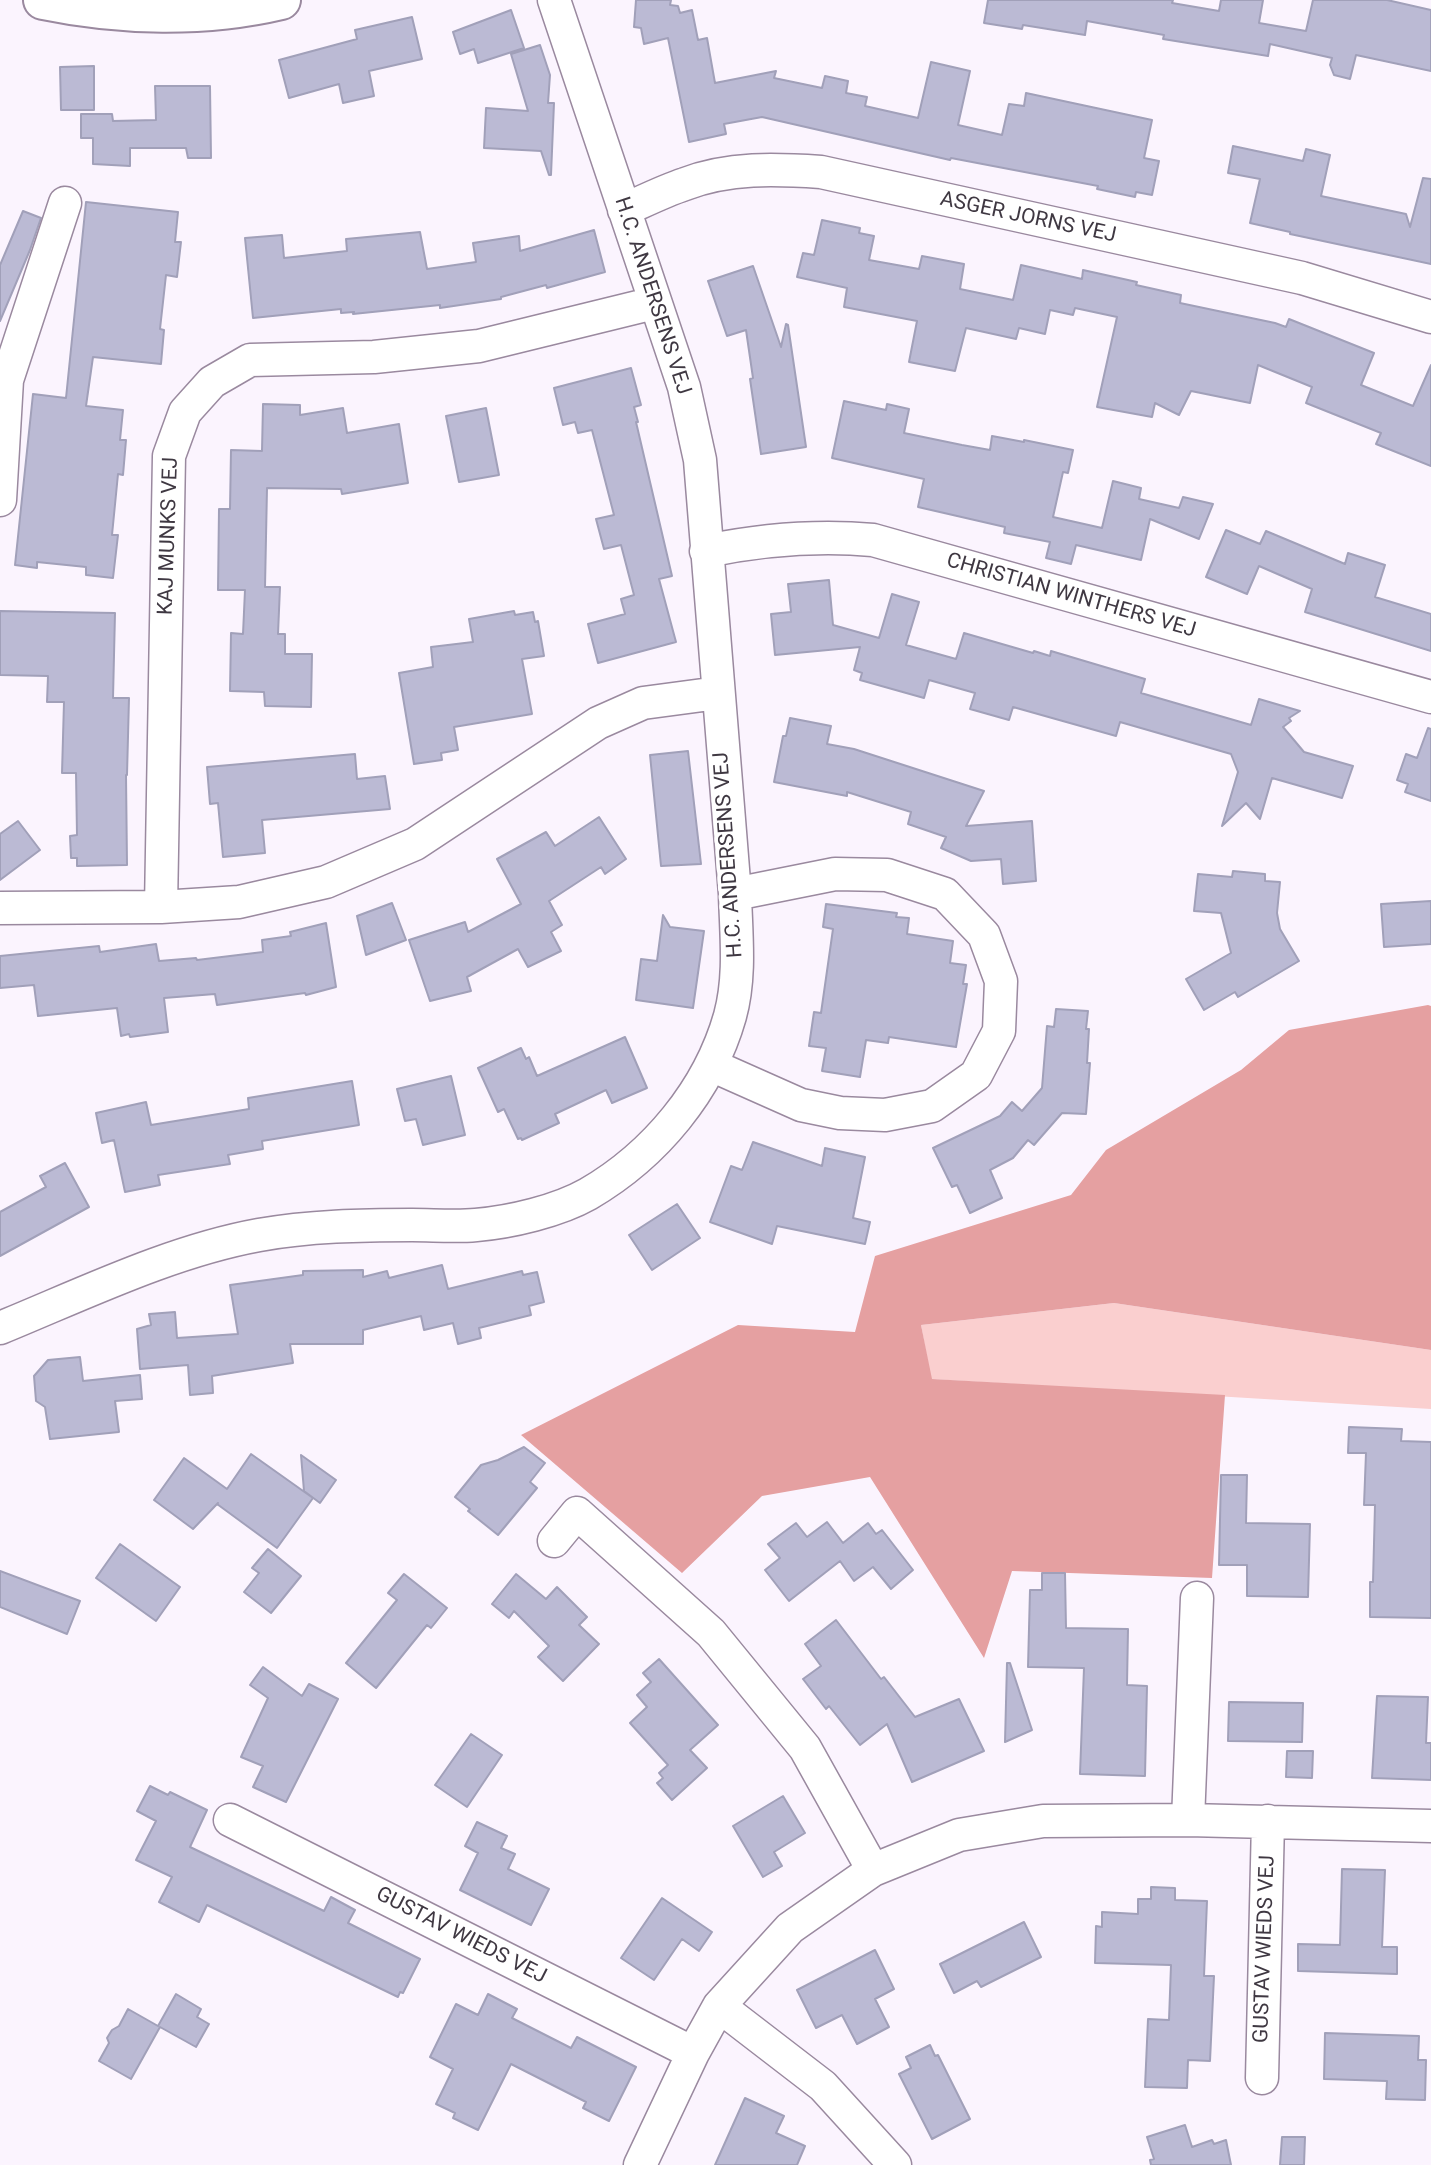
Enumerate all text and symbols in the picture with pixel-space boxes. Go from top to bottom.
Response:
street label: ASGER JORNS VEJ [938,187,1118,249]
street label: H.C. ANDERSENS VEJ [608,194,696,398]
street label: KAJ MUNKS VEJ [154,456,184,616]
street label: CHRISTIAN WINTHERS VEJ [943,548,1199,644]
street label: H.C. ANDERSENS VEJ [709,751,749,959]
street label: GUSTAV WIEDS VEJ [1249,1855,1281,2043]
street label: GUSTAV WIEDS VEJ [371,1882,551,1990]

